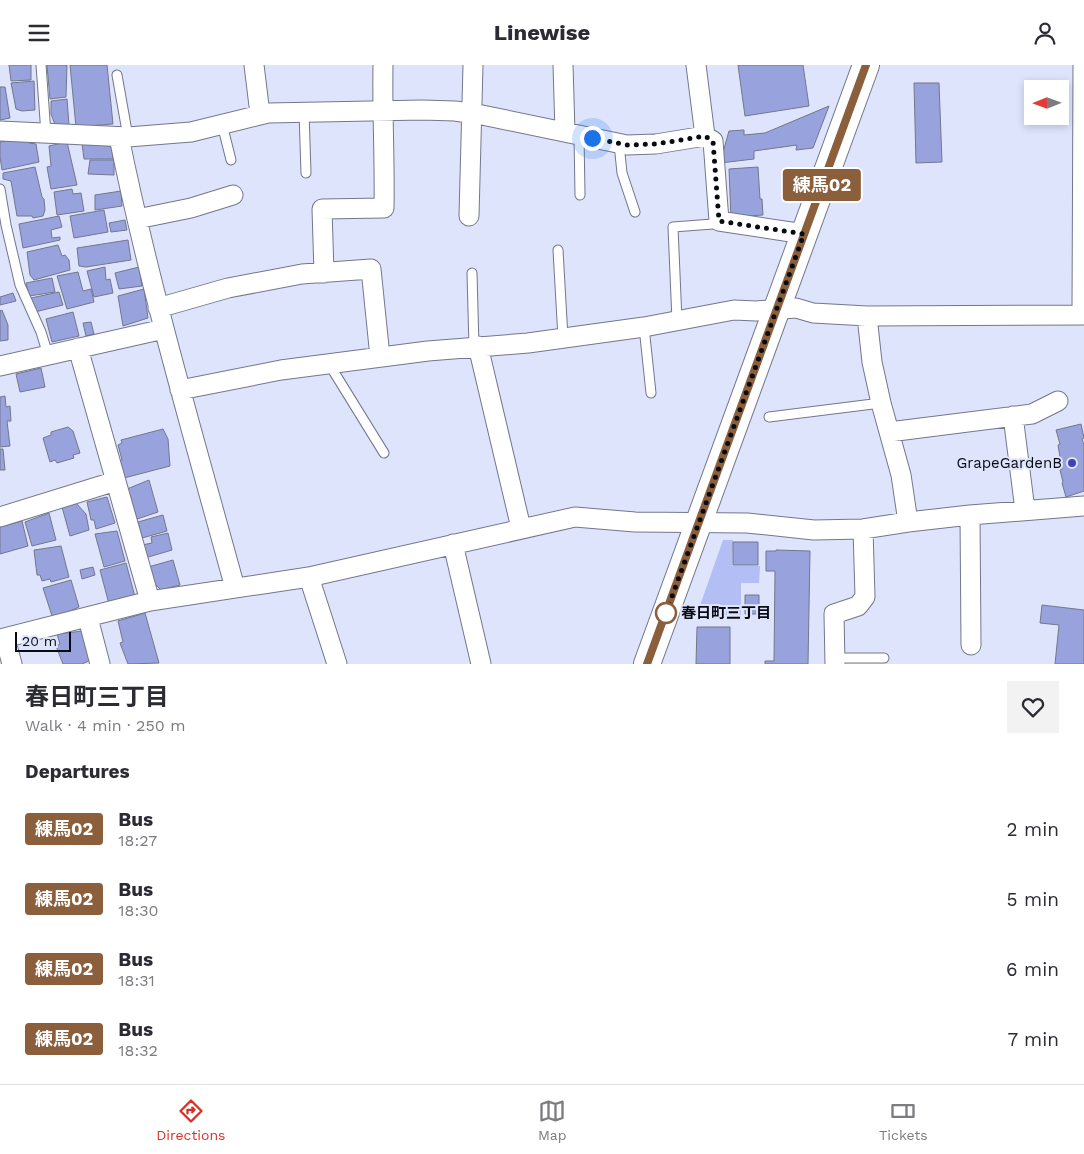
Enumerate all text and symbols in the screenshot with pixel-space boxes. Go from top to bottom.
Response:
icon: menu [25,19,53,47]
icon: person [1031,19,1059,47]
text: Linewise [494,20,590,45]
north arrow [1024,80,1069,125]
map controls [1024,80,1069,125]
your location [580,126,605,151]
line badge: 練馬02 [787,169,857,201]
text: 練馬02 [793,174,851,195]
place label: GrapeGardenB [956,454,1062,472]
marker: GrapeGardenB [1066,457,1078,469]
marker: 春日町三丁目 [655,602,677,624]
place label: 春日町三丁目 [681,604,771,622]
scale bar [15,629,71,652]
text: 20 m [22,633,57,649]
button: heart [1007,681,1059,733]
text: 春日町三丁目 [25,683,169,711]
text: Walk · 4 min · 250 m [25,716,185,735]
text: Departures [25,760,130,783]
text: Bus [118,808,153,831]
text: 練馬02 [35,818,93,839]
text: 2 min [1007,818,1059,841]
text: 18:27 [118,831,157,850]
text: Bus [118,878,153,901]
text: 練馬02 [35,888,93,909]
text: 5 min [1007,888,1059,911]
text: 18:30 [118,901,158,920]
text: Bus [118,948,153,971]
text: 練馬02 [35,958,93,979]
text: 6 min [1006,958,1059,981]
text: 18:31 [118,971,155,990]
text: Bus [118,1018,153,1041]
text: 練馬02 [35,1028,93,1049]
text: 7 min [1008,1028,1059,1051]
text: 18:32 [118,1041,158,1060]
tab: Directions [156,1097,225,1143]
tab: Map [538,1097,567,1143]
tab: Tickets [879,1097,928,1143]

